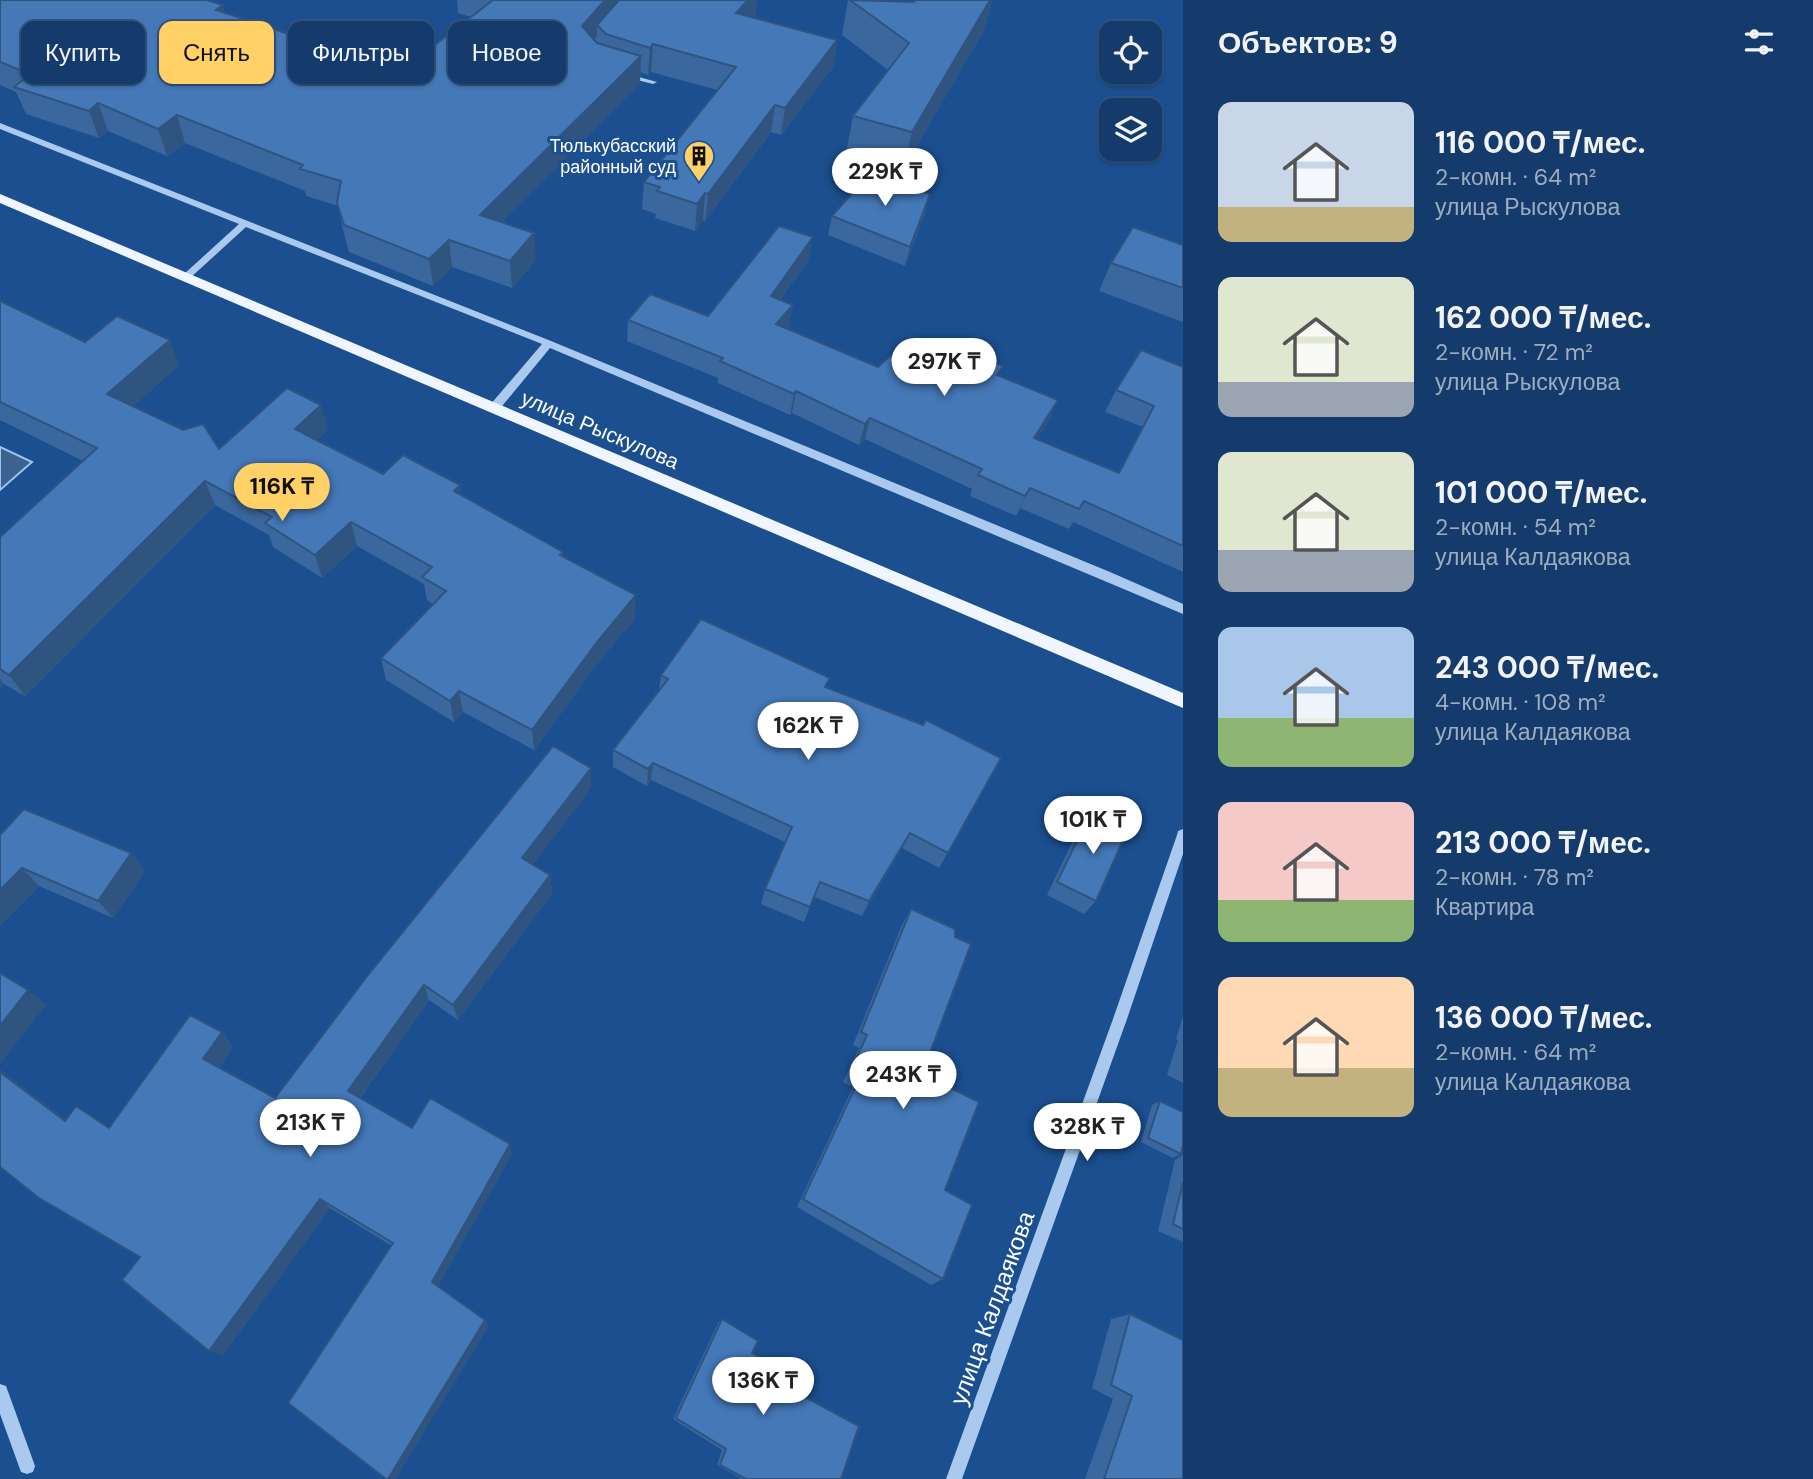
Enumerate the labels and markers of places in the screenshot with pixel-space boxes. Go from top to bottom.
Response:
place label: Тюлькубасский районный суд [550,134,676,179]
building icon: Тюлькубасский районный суд [682,139,716,183]
pin: 229K ₸ [828,148,942,208]
pin: 297K ₸ [887,338,1001,398]
pin: 116K ₸ [225,463,339,523]
pin: 162K ₸ [751,702,865,762]
pin: 101K ₸ [1036,796,1150,856]
pin: 243K ₸ [846,1052,960,1111]
pin: 213K ₸ [253,1100,367,1159]
pin: 328K ₸ [1030,1104,1144,1163]
pin: 136K ₸ [706,1358,820,1417]

